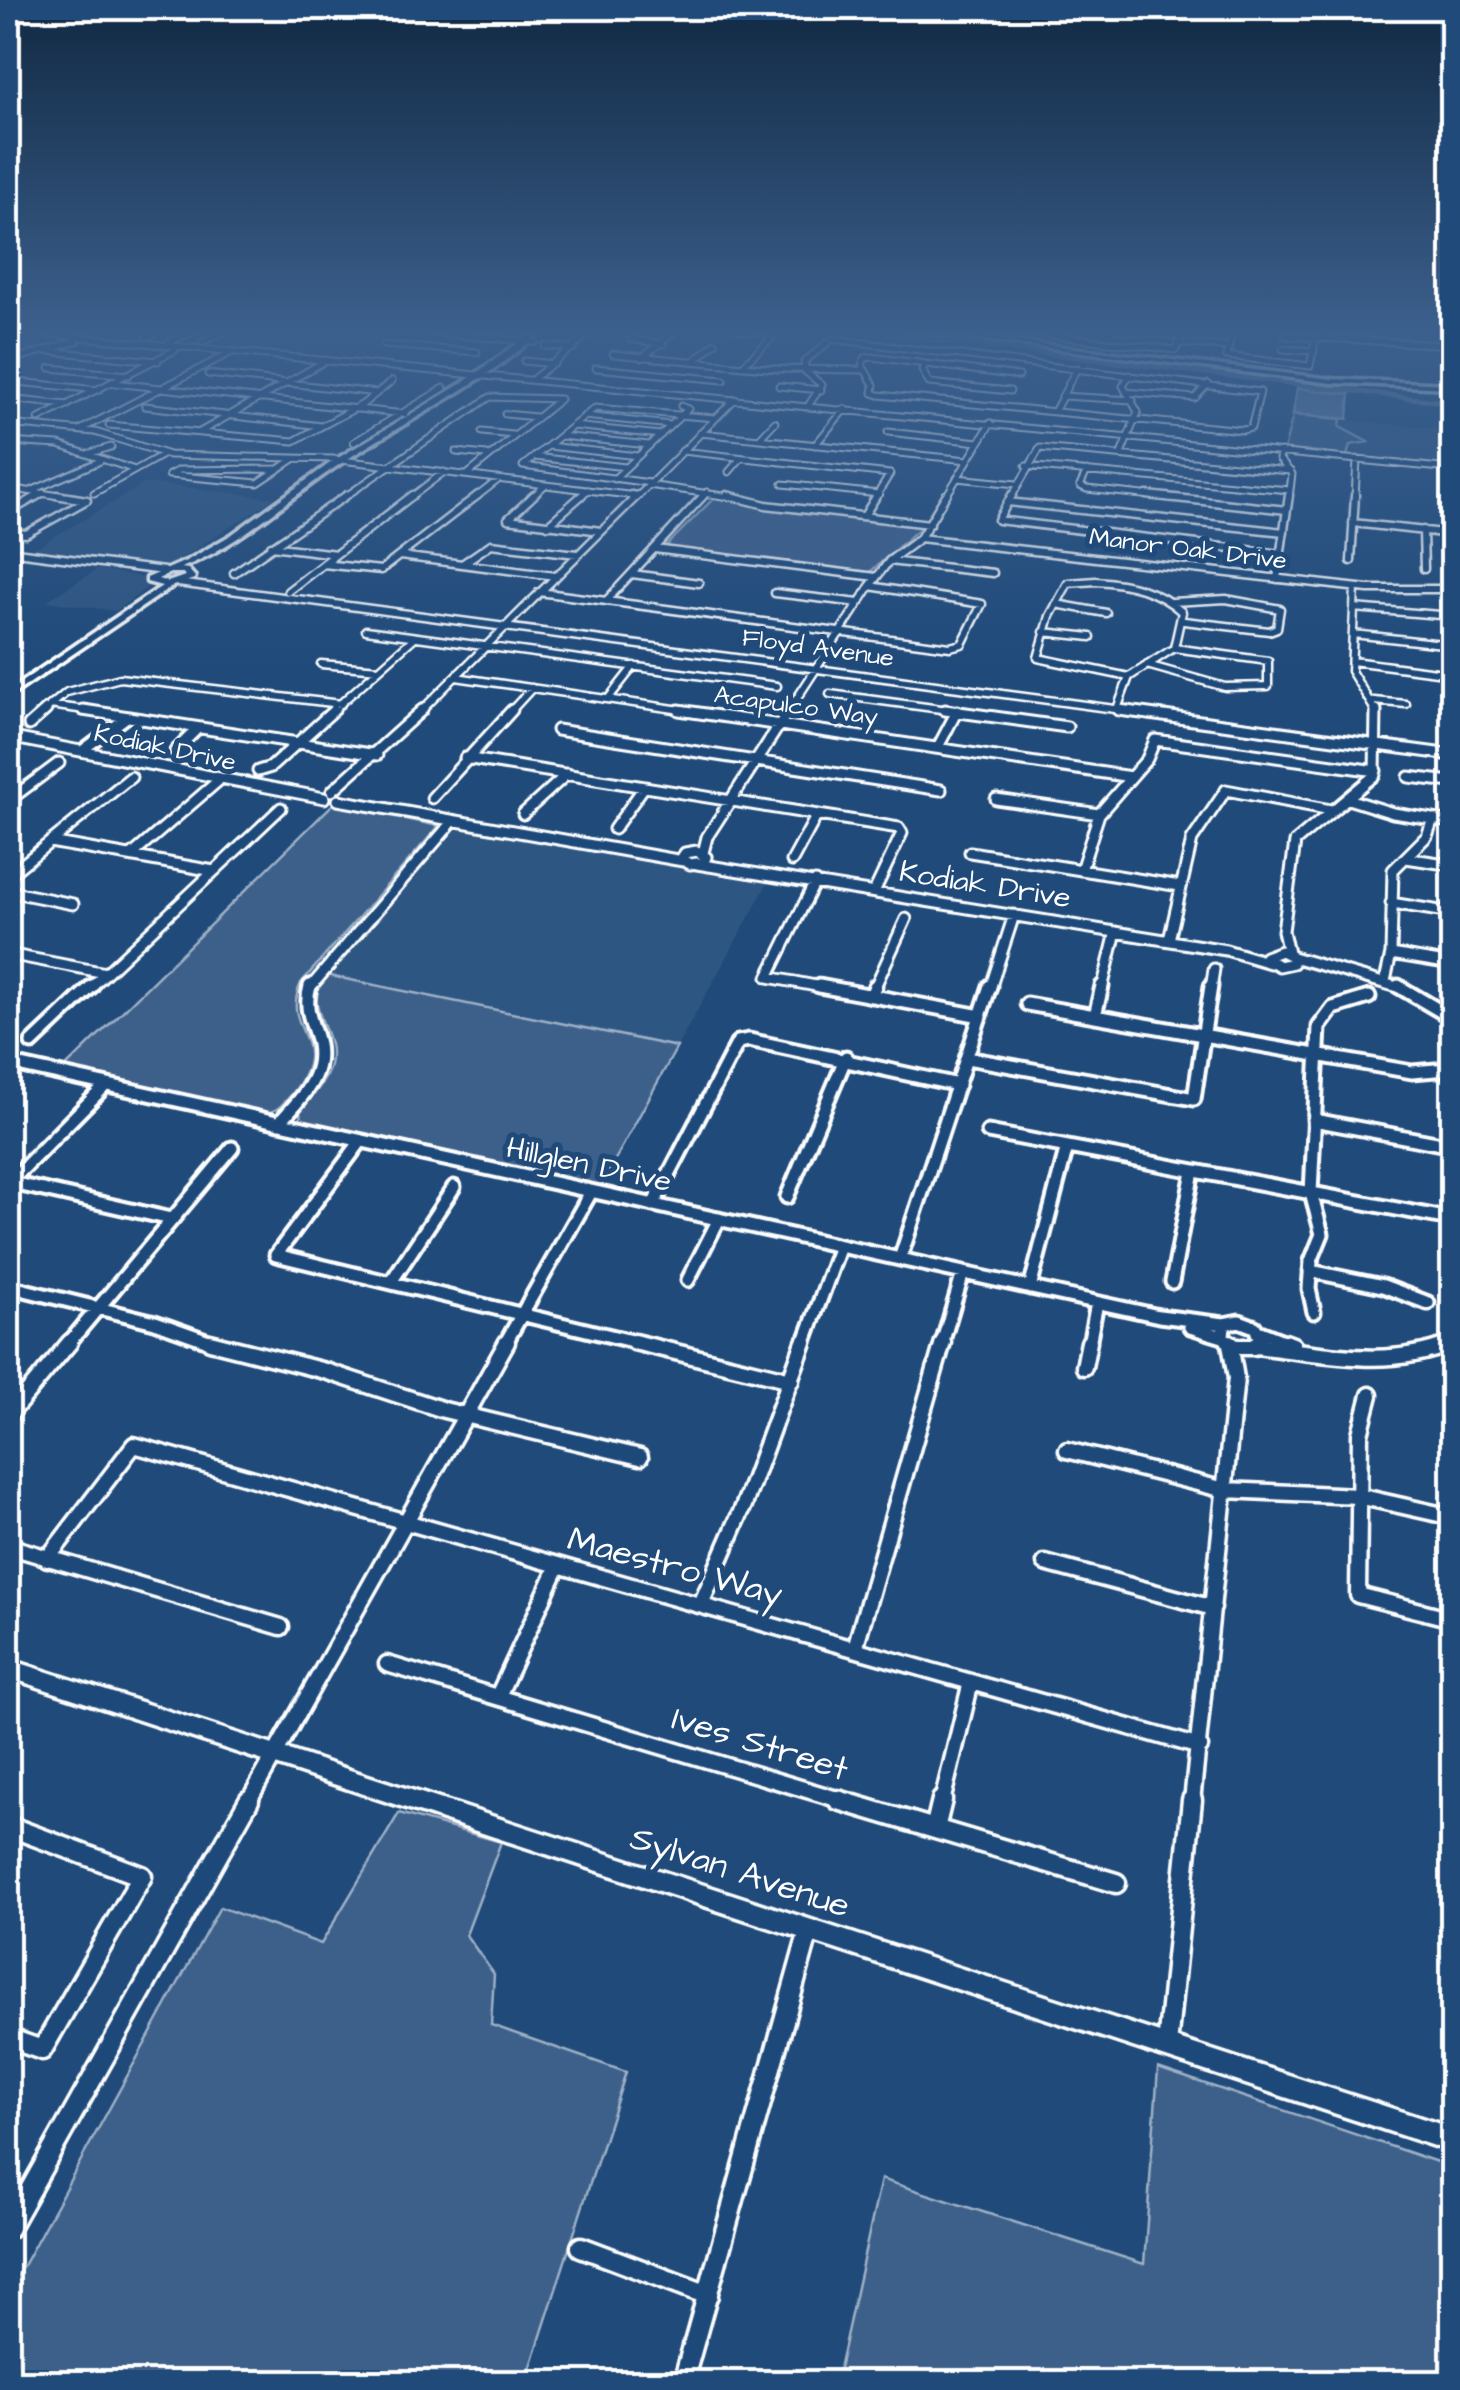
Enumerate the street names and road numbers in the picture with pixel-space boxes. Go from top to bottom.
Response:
street label: Manor Oak Drive [1087,520,1289,578]
street label: Floyd Avenue [740,620,896,677]
street label: Acapulco Way [712,677,880,736]
street label: Kodiak Drive [91,716,239,780]
street label: Kodiak Drive [896,851,1074,919]
street label: Hillglen Drive [502,1127,675,1204]
street label: Maestro Way [562,1515,788,1620]
street label: Ives Street [666,1694,854,1794]
street label: Sylvan Avenue [624,1813,856,1932]

